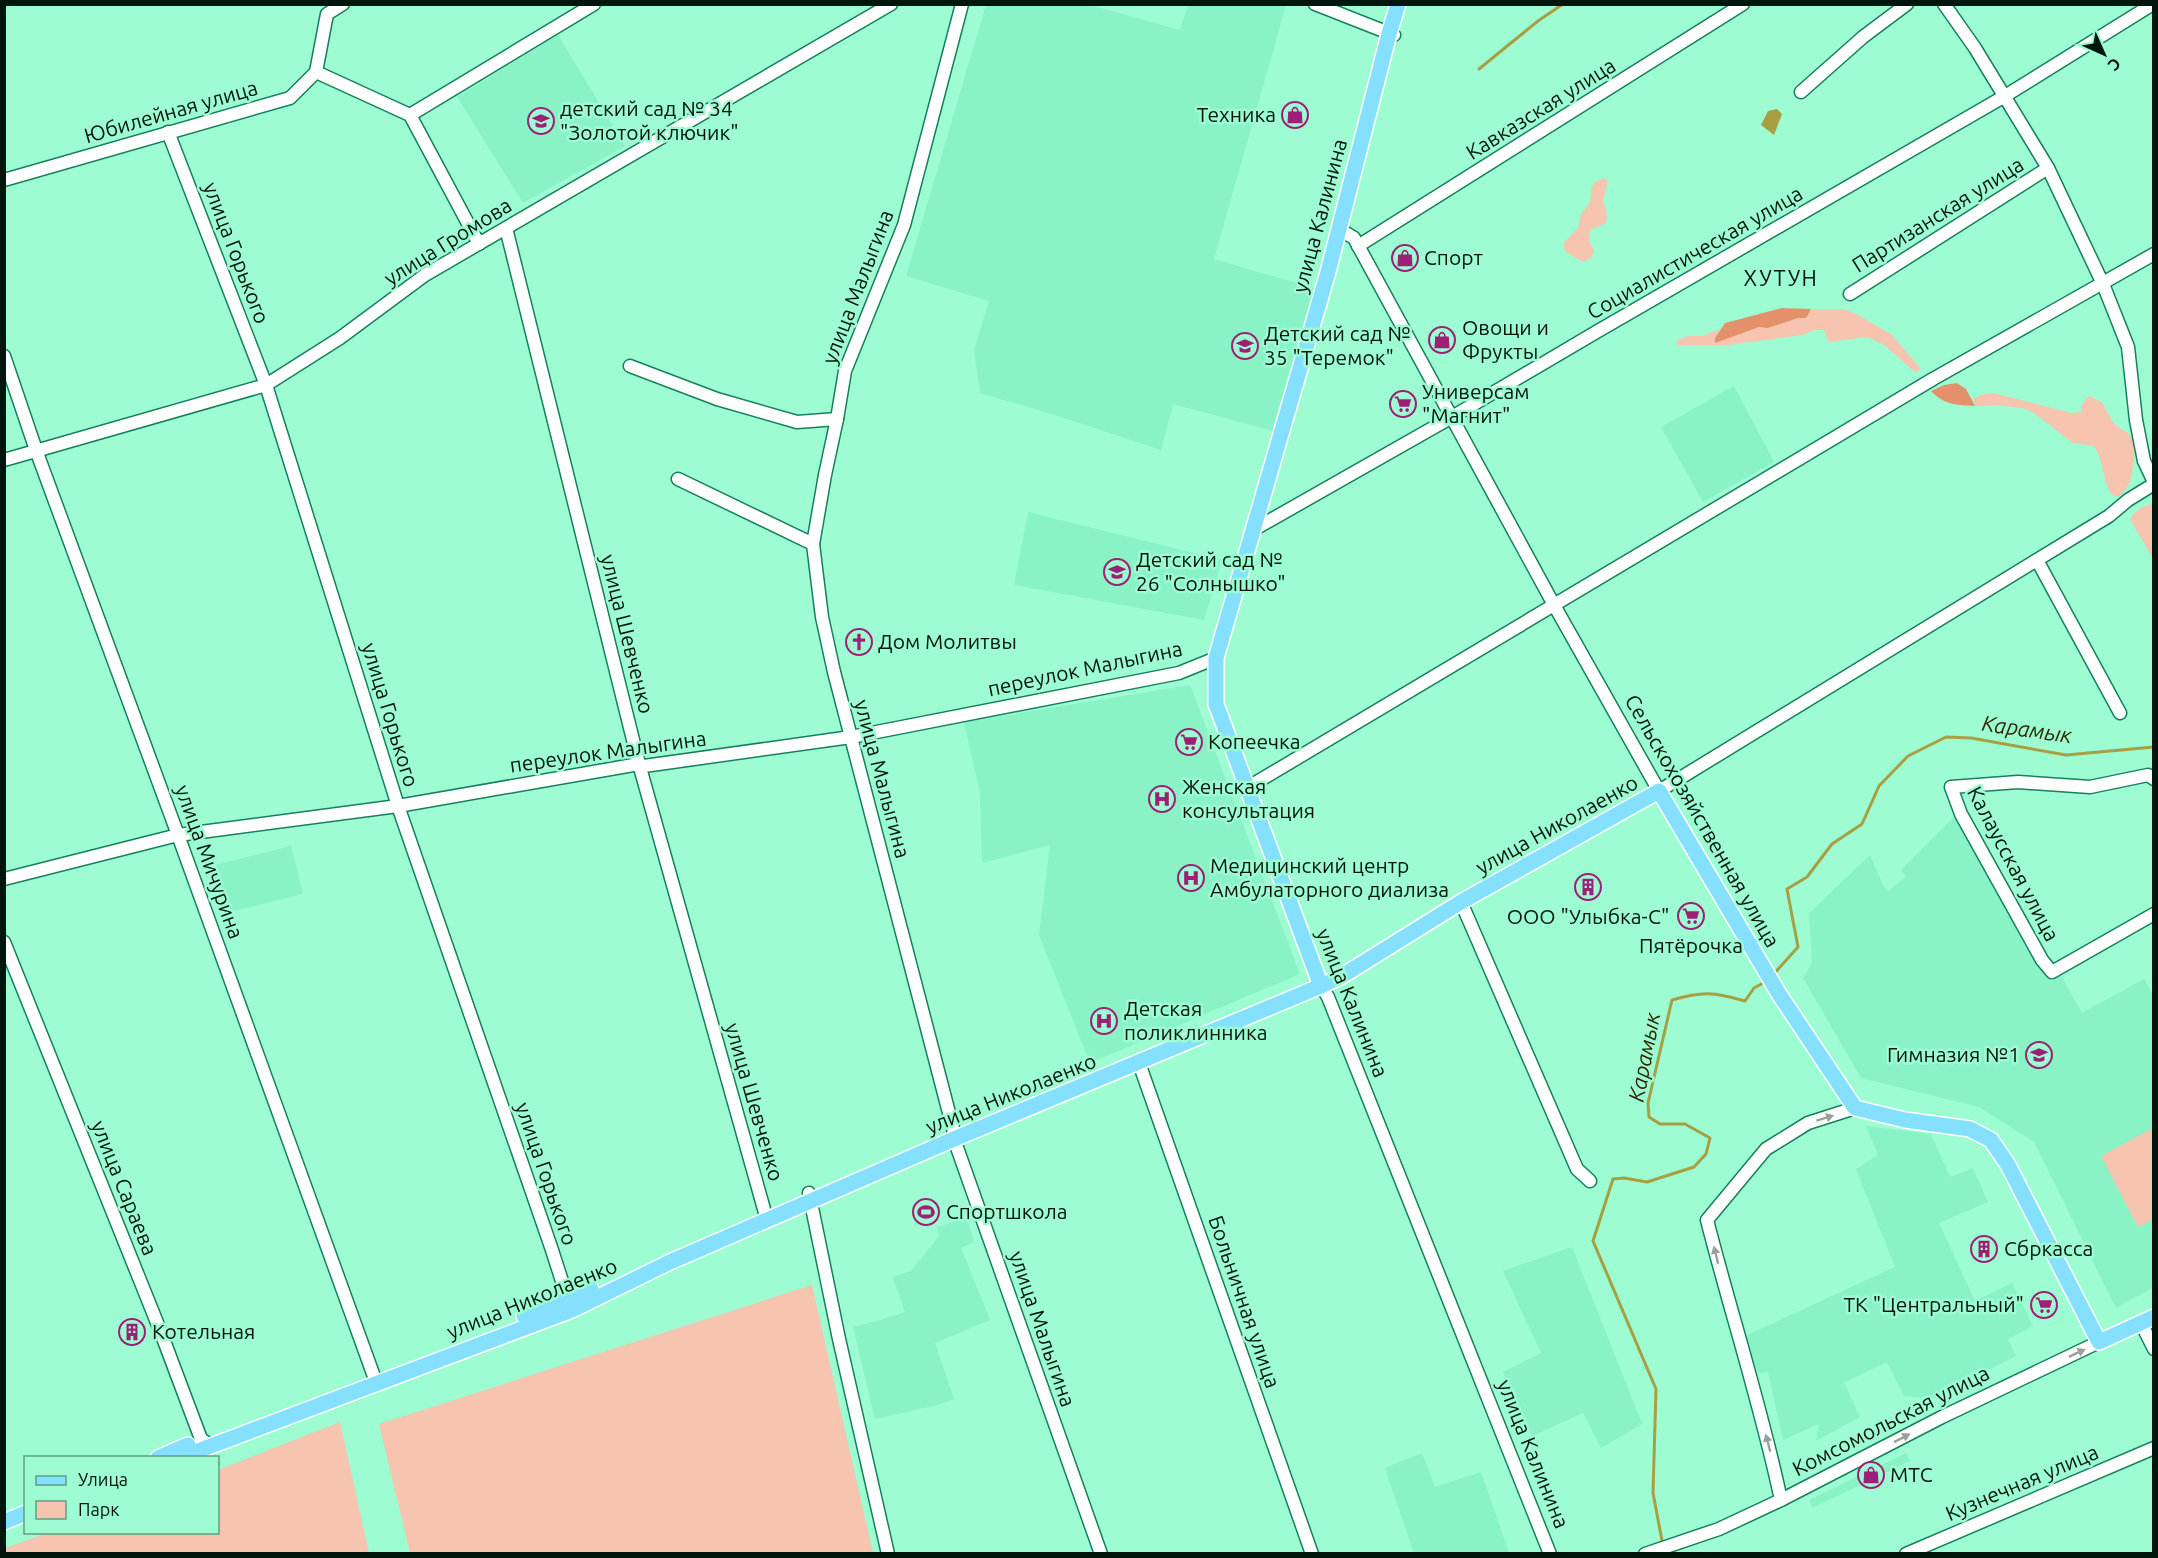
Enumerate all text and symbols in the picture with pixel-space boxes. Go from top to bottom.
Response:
north arrow [2074,24,2134,84]
street label: Кавказская улица [1461,52,1620,164]
text: С [2105,55,2125,75]
street label: Юбилейная улица [81,75,260,147]
place label: детский сад № 34 "Золотой ключик" [560,96,739,144]
shop icon: Техника [1280,100,1310,130]
place label: Техника [1197,102,1276,126]
school or university icon: детский сад № 34 "Золотой ключик" [526,106,556,136]
street label: улица Калинина [1287,136,1351,295]
street label: Партизанская улица [1847,152,2028,277]
street label: улица Горького [199,179,275,327]
street label: Социалистическая улица [1583,181,1806,324]
street label: улица Громова [379,192,516,290]
street label: улица Малыгина [817,206,898,367]
shop icon: Спорт [1390,243,1420,273]
place label: Спорт [1424,245,1483,269]
district label: ХУТУН [1744,265,1818,290]
place label: Овощи и Фрукты [1462,315,1549,363]
place label: Детский сад № 35 "Теремок" [1264,321,1411,369]
shop icon: Овощи и Фрукты [1427,325,1457,355]
school or university icon: Детский сад № 35 "Теремок" [1230,331,1260,361]
place label: Универсам "Магнит" [1422,379,1530,427]
supermarket icon: Универсам "Магнит" [1388,389,1418,419]
place label: Детский сад № 26 "Солнышко" [1136,547,1286,595]
street label: улица Шевченко [597,552,659,716]
school or university icon: Детский сад № 26 "Солнышко" [1102,557,1132,587]
church icon: Дом Молитвы [844,627,874,657]
place label: Дом Молитвы [878,629,1017,653]
street label: переулок Малыгина [985,636,1184,700]
street label: улица Горького [358,640,424,790]
street label: Сельскохозяйственная улица [1621,690,1785,951]
street label: улица Малыгина [850,697,916,861]
water label: Карамык [1980,710,2074,747]
street label: переулок Малыгина [508,725,708,777]
supermarket icon: Копеечка [1174,727,1204,757]
place label: Копеечка [1208,729,1301,753]
street label: улица Николаенко [1471,770,1642,879]
place label: Женская консультация [1182,774,1315,822]
street label: улица Мичурина [171,781,249,942]
street label: Калаусская улица [1963,782,2065,945]
hospital icon: Женская консультация [1147,784,1177,814]
place label: Медицинский центр Амбулаторного диализа [1210,853,1449,901]
hospital icon: Медицинский центр Амбулаторного диализа [1176,863,1206,893]
building icon: ООО "Улыбка-С" [1573,872,1603,902]
supermarket icon: Пятёрочка [1676,901,1706,931]
place label: ООО "Улыбка-С" [1507,904,1669,928]
street label: улица Калинина [1312,925,1394,1081]
place label: Пятёрочка [1639,933,1743,957]
place label: Детская поликлинника [1124,996,1268,1044]
hospital icon: Детская поликлинника [1089,1006,1119,1036]
water label: Карамык [1623,1009,1665,1104]
street label: улица Шевченко [721,1020,789,1184]
school or university icon: Гимназия №1 [2024,1040,2054,1070]
place label: Гимназия №1 [1887,1042,2020,1066]
street label: улица Николаенко [922,1048,1099,1138]
street label: улица Горького [511,1099,583,1248]
one-way arrow [1816,1112,1834,1122]
street label: улица Сараева [87,1117,163,1258]
sports icon: Спортшкола [911,1197,941,1227]
place label: Спортшкола [946,1199,1068,1223]
street label: Больничная улица [1204,1212,1286,1391]
building icon: Сбркасса [1969,1234,1999,1264]
place label: Сбркасса [2004,1236,2093,1260]
one-way arrow [1710,1246,1720,1264]
street label: улица Малыгина [1005,1248,1081,1410]
street label: улица Николаенко [443,1253,620,1343]
supermarket icon: ТК "Центральный" [2029,1290,2059,1320]
place label: ТК "Центральный" [1843,1292,2024,1316]
building icon: Котельная [117,1317,147,1347]
place label: Котельная [152,1319,255,1343]
one-way arrow [2069,1348,2086,1357]
street label: Комсомольская улица [1788,1360,1993,1480]
street label: улица Калинина [1493,1376,1575,1532]
one-way arrow [1763,1433,1772,1451]
one-way arrow [1893,1433,1910,1443]
street label: Кузнечная улица [1942,1439,2102,1525]
legend [24,1456,219,1534]
shop icon: МТС [1856,1460,1886,1490]
place label: МТС [1890,1462,1933,1486]
text: Улица [78,1469,128,1489]
text: Парк [78,1499,119,1519]

